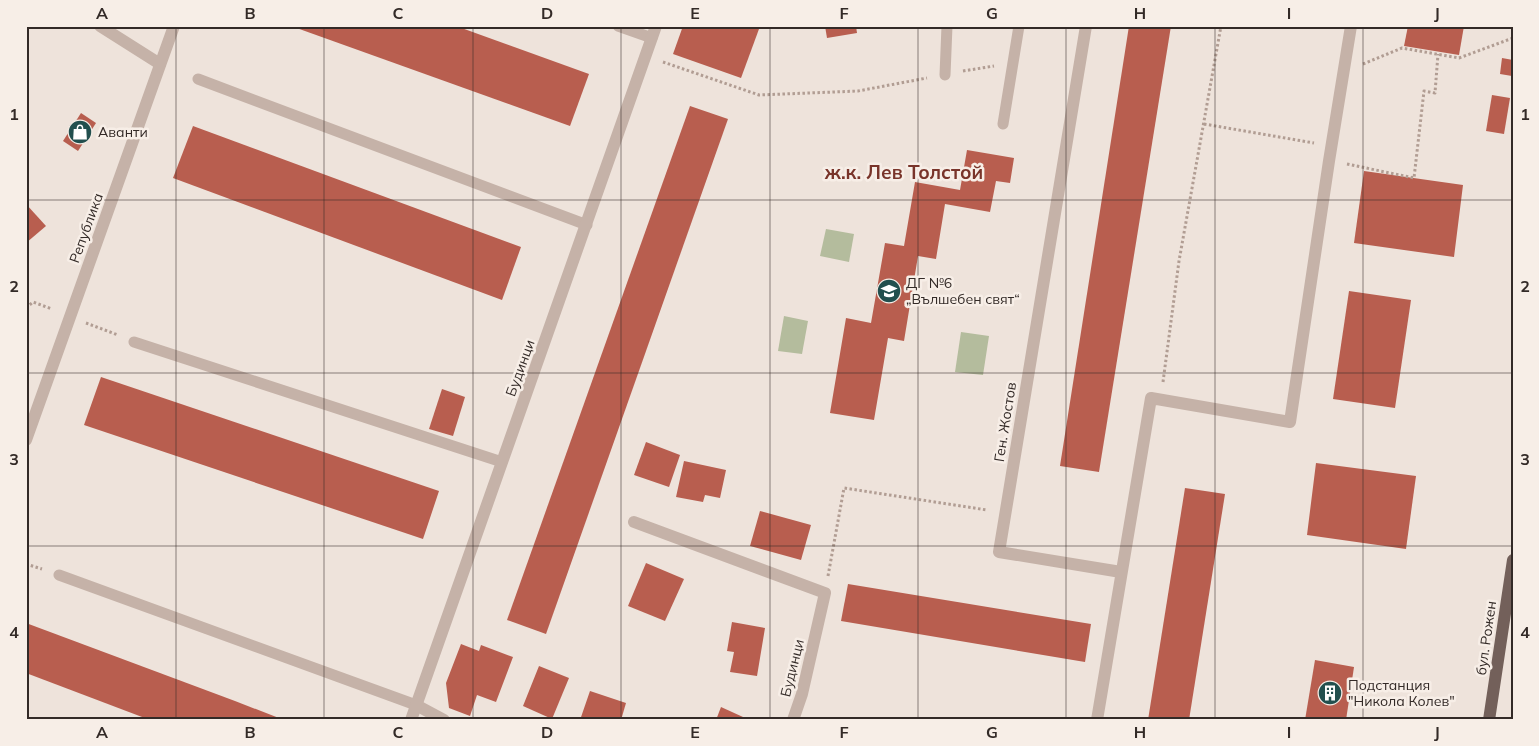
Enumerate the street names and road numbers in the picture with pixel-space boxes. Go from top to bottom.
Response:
street label: Република [65,191,107,265]
street label: Будинци [501,337,539,399]
street label: Ген. Жостов [990,381,1020,463]
street label: бул. Рожен [1472,600,1500,676]
street label: Будинци [776,637,808,699]

